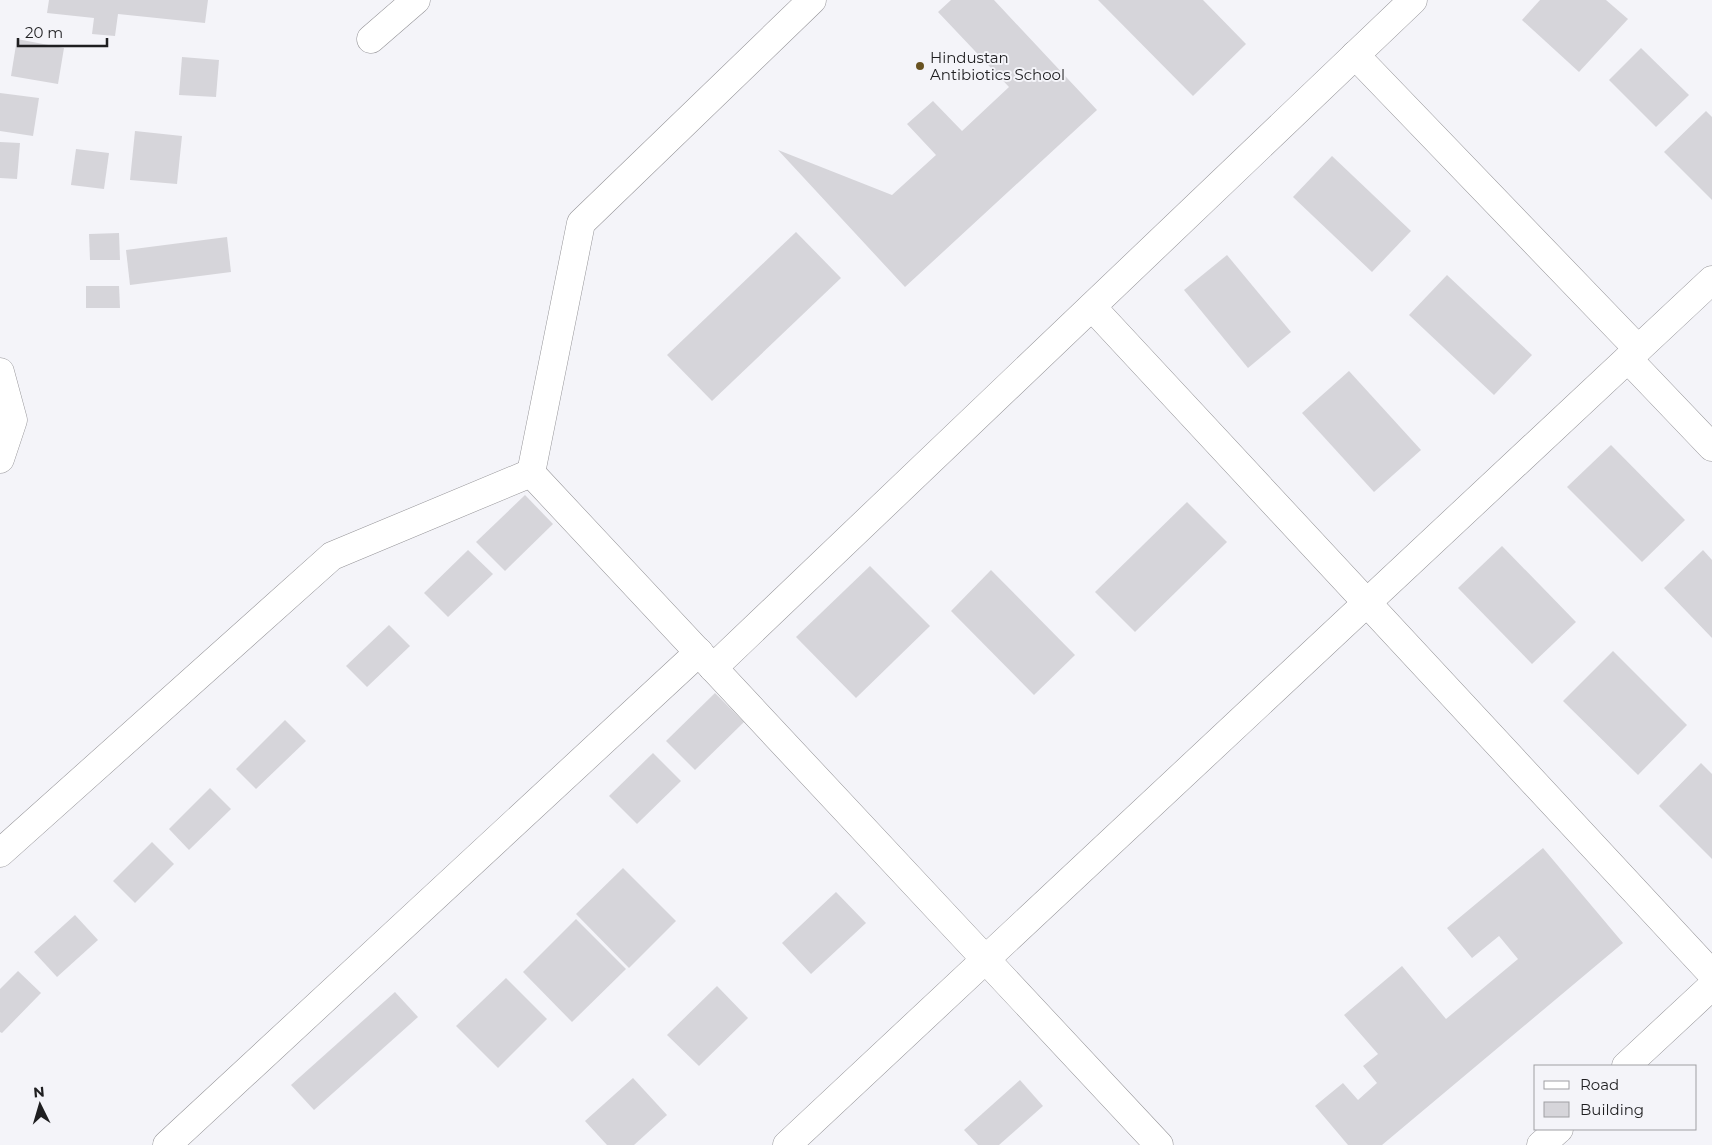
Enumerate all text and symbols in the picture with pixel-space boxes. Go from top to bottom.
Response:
scale bar [18,15,106,47]
text: 20 m [25,23,63,42]
place label: Hindustan Antibiotics School [930,48,1065,84]
marker: Hindustan Antibiotics School [914,60,926,72]
legend [1534,1065,1697,1130]
text: Road [1580,1075,1619,1094]
north arrow [15,1080,65,1130]
text: N [32,1083,45,1102]
text: Building [1580,1100,1644,1119]

